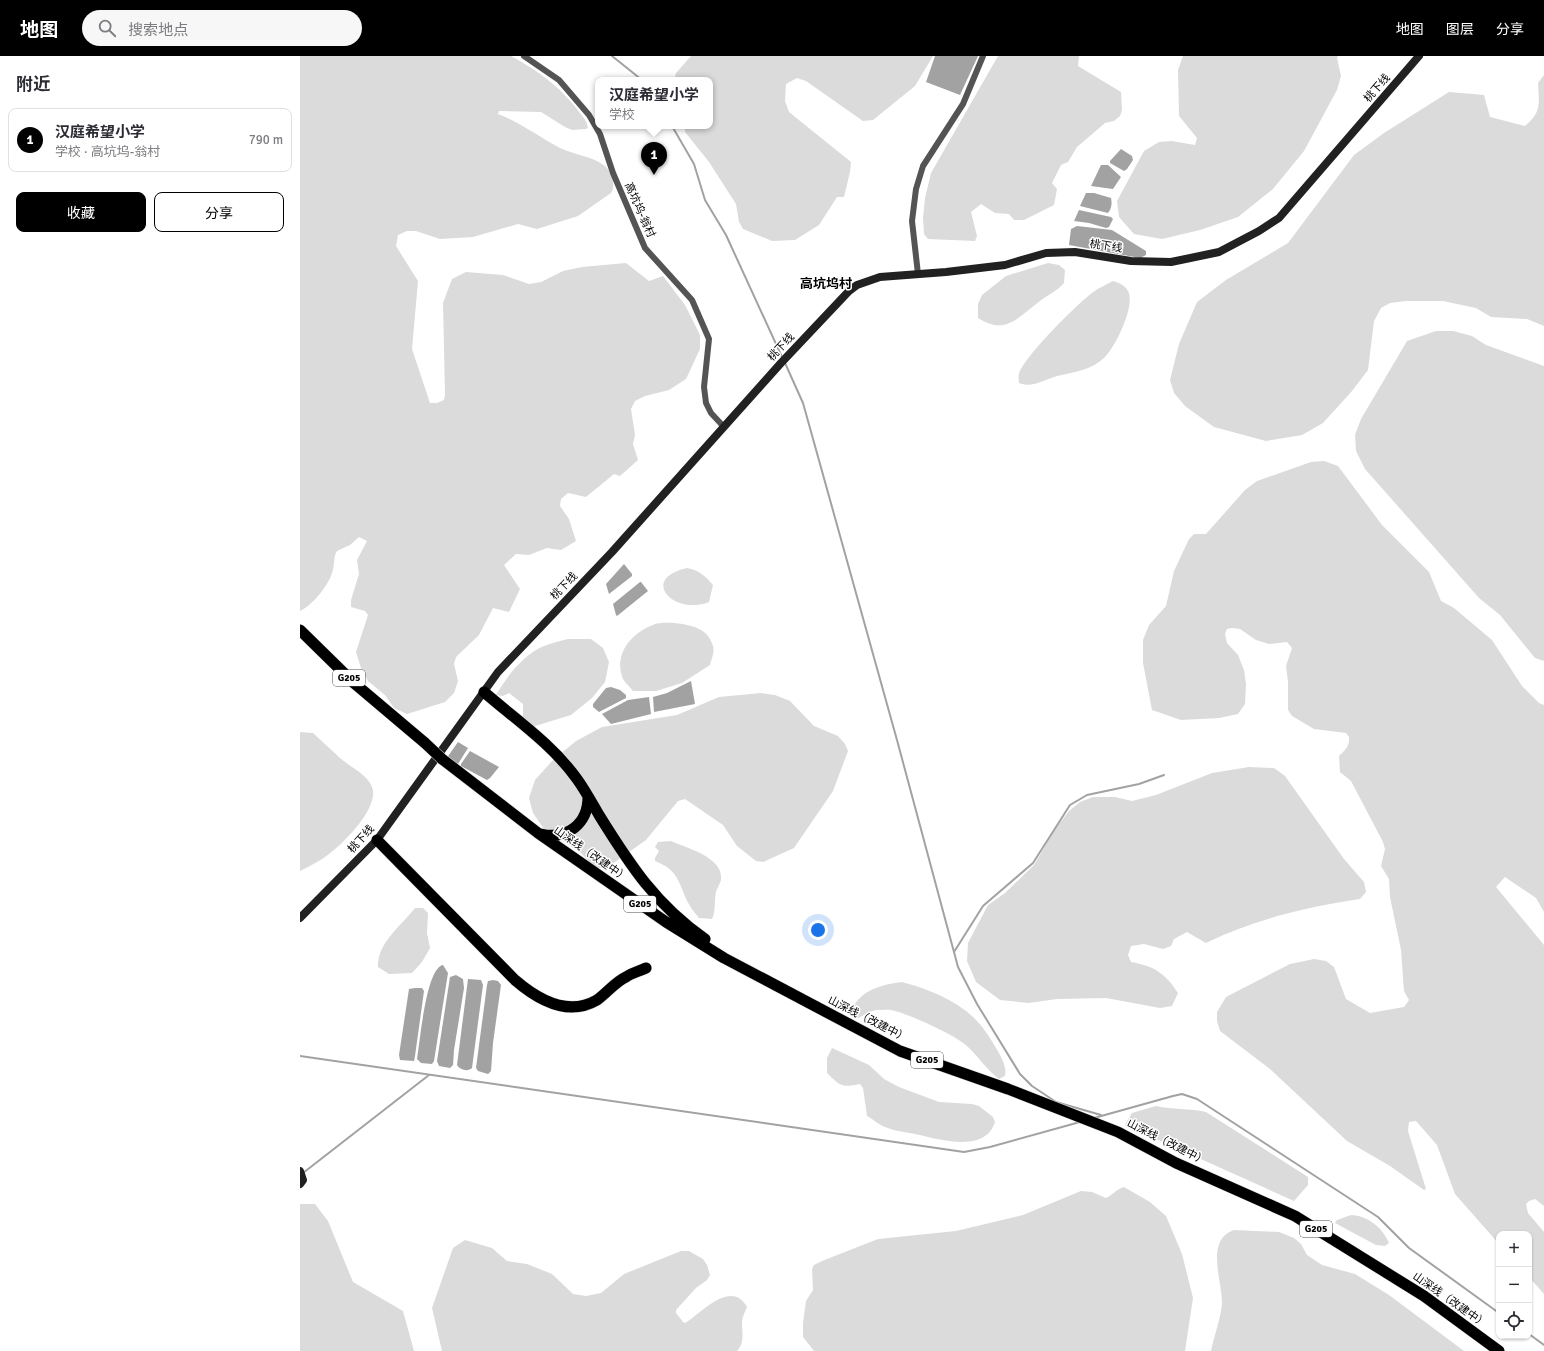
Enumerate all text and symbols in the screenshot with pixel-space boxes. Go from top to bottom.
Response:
search box [82,10,362,46]
icon: search [96,17,118,39]
text: 地图 [20,18,58,42]
text: 搜索地点 [128,21,188,39]
text: 地图 [1396,21,1424,38]
text: 图层 [1446,21,1474,38]
text: 分享 [1496,21,1524,38]
street label: 桃下线 [1361,71,1393,105]
text: 附近 [16,74,50,95]
popup [595,77,713,129]
text: 汉庭希望小学 [609,86,699,104]
text: 学校 [609,107,635,123]
text: 汉庭希望小学 [55,123,145,141]
text: 1 [26,132,34,148]
text: 790 m [249,132,283,148]
pin: 1 [641,142,667,175]
text: 学校 · 高坑坞-翁村 [55,144,160,160]
street label: 高坑坞-翁村 [622,180,658,240]
button: 收藏 [16,192,146,232]
button: 分享 [154,192,284,232]
street label: 桃下线 [1089,237,1123,255]
district label: 高坑坞村 [800,276,852,292]
street label: 桃下线 [765,330,797,364]
street label: 桃下线 [548,570,580,602]
road number: G205 [333,670,365,686]
street label: 桃下线 [345,822,377,856]
street label: 山深线（改建中） [551,823,631,885]
road number: G205 [624,896,656,912]
your location [808,920,828,940]
street label: 山深线（改建中） [826,993,910,1045]
road number: G205 [911,1052,943,1068]
street label: 山深线（改建中） [1125,1116,1209,1168]
road number: G205 [1300,1221,1332,1237]
map controls [1496,1231,1532,1339]
button: + [1496,1231,1532,1267]
button: − [1496,1267,1532,1303]
street label: 山深线（改建中） [1410,1269,1490,1331]
button: locate [1496,1303,1532,1339]

